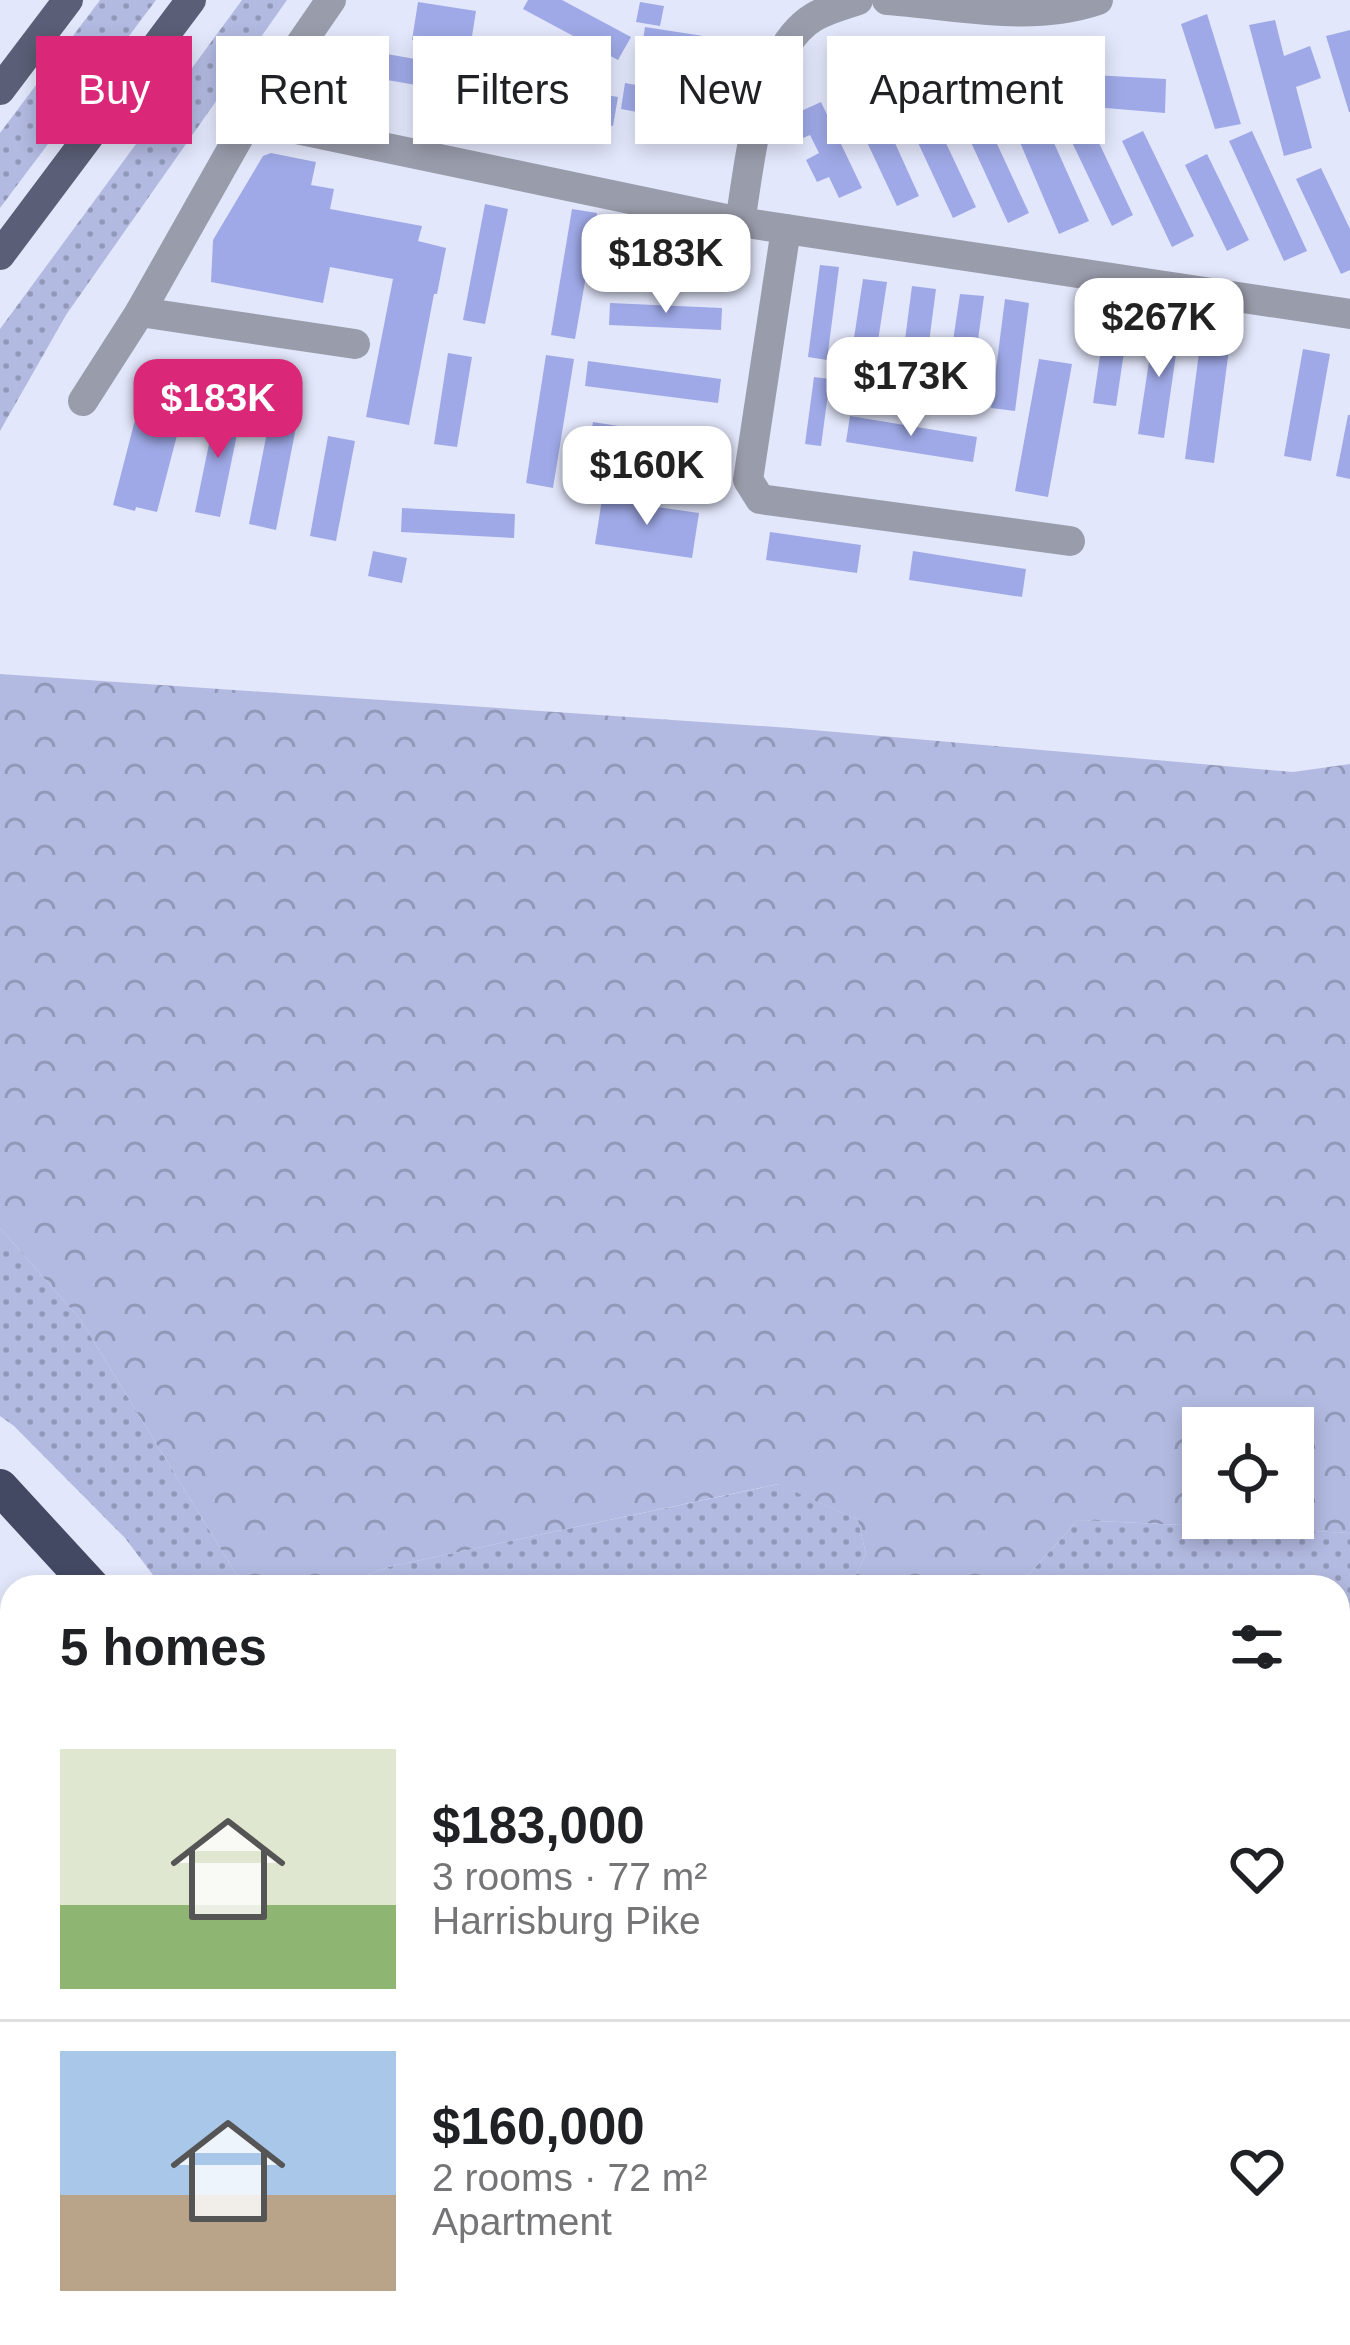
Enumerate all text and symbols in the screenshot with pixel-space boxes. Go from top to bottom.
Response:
chip: Buy [36,36,192,144]
chip: Rent [216,36,389,144]
chip: Filters [413,36,611,144]
chip: New [635,36,803,144]
chip: Apartment [827,36,1105,144]
pin: $183K [582,214,750,316]
text: $183K [609,231,723,274]
pin: $267K [1075,278,1243,380]
text: $267K [1102,295,1216,338]
pin: $173K [827,337,995,439]
text: $173K [854,354,968,397]
pin: $183K [134,359,302,461]
text: $183K [161,376,275,419]
pin: $160K [563,426,731,528]
text: $160K [590,443,704,486]
map controls [1182,1407,1314,1539]
button: locate [1182,1407,1314,1539]
icon: filters [1224,1614,1290,1680]
text: 5 homes [60,1619,267,1676]
icon: home [156,1797,300,1941]
text: $183,000 [432,1797,645,1854]
icon: heart [1224,1836,1290,1902]
text: 3 rooms · 77 m² [432,1855,707,1898]
text: Harrisburg Pike [432,1899,701,1942]
text: $160,000 [432,2098,645,2155]
icon: home [156,2099,300,2243]
icon: heart [1224,2138,1290,2204]
text: 2 rooms · 72 m² [432,2156,707,2199]
text: Apartment [432,2200,612,2243]

